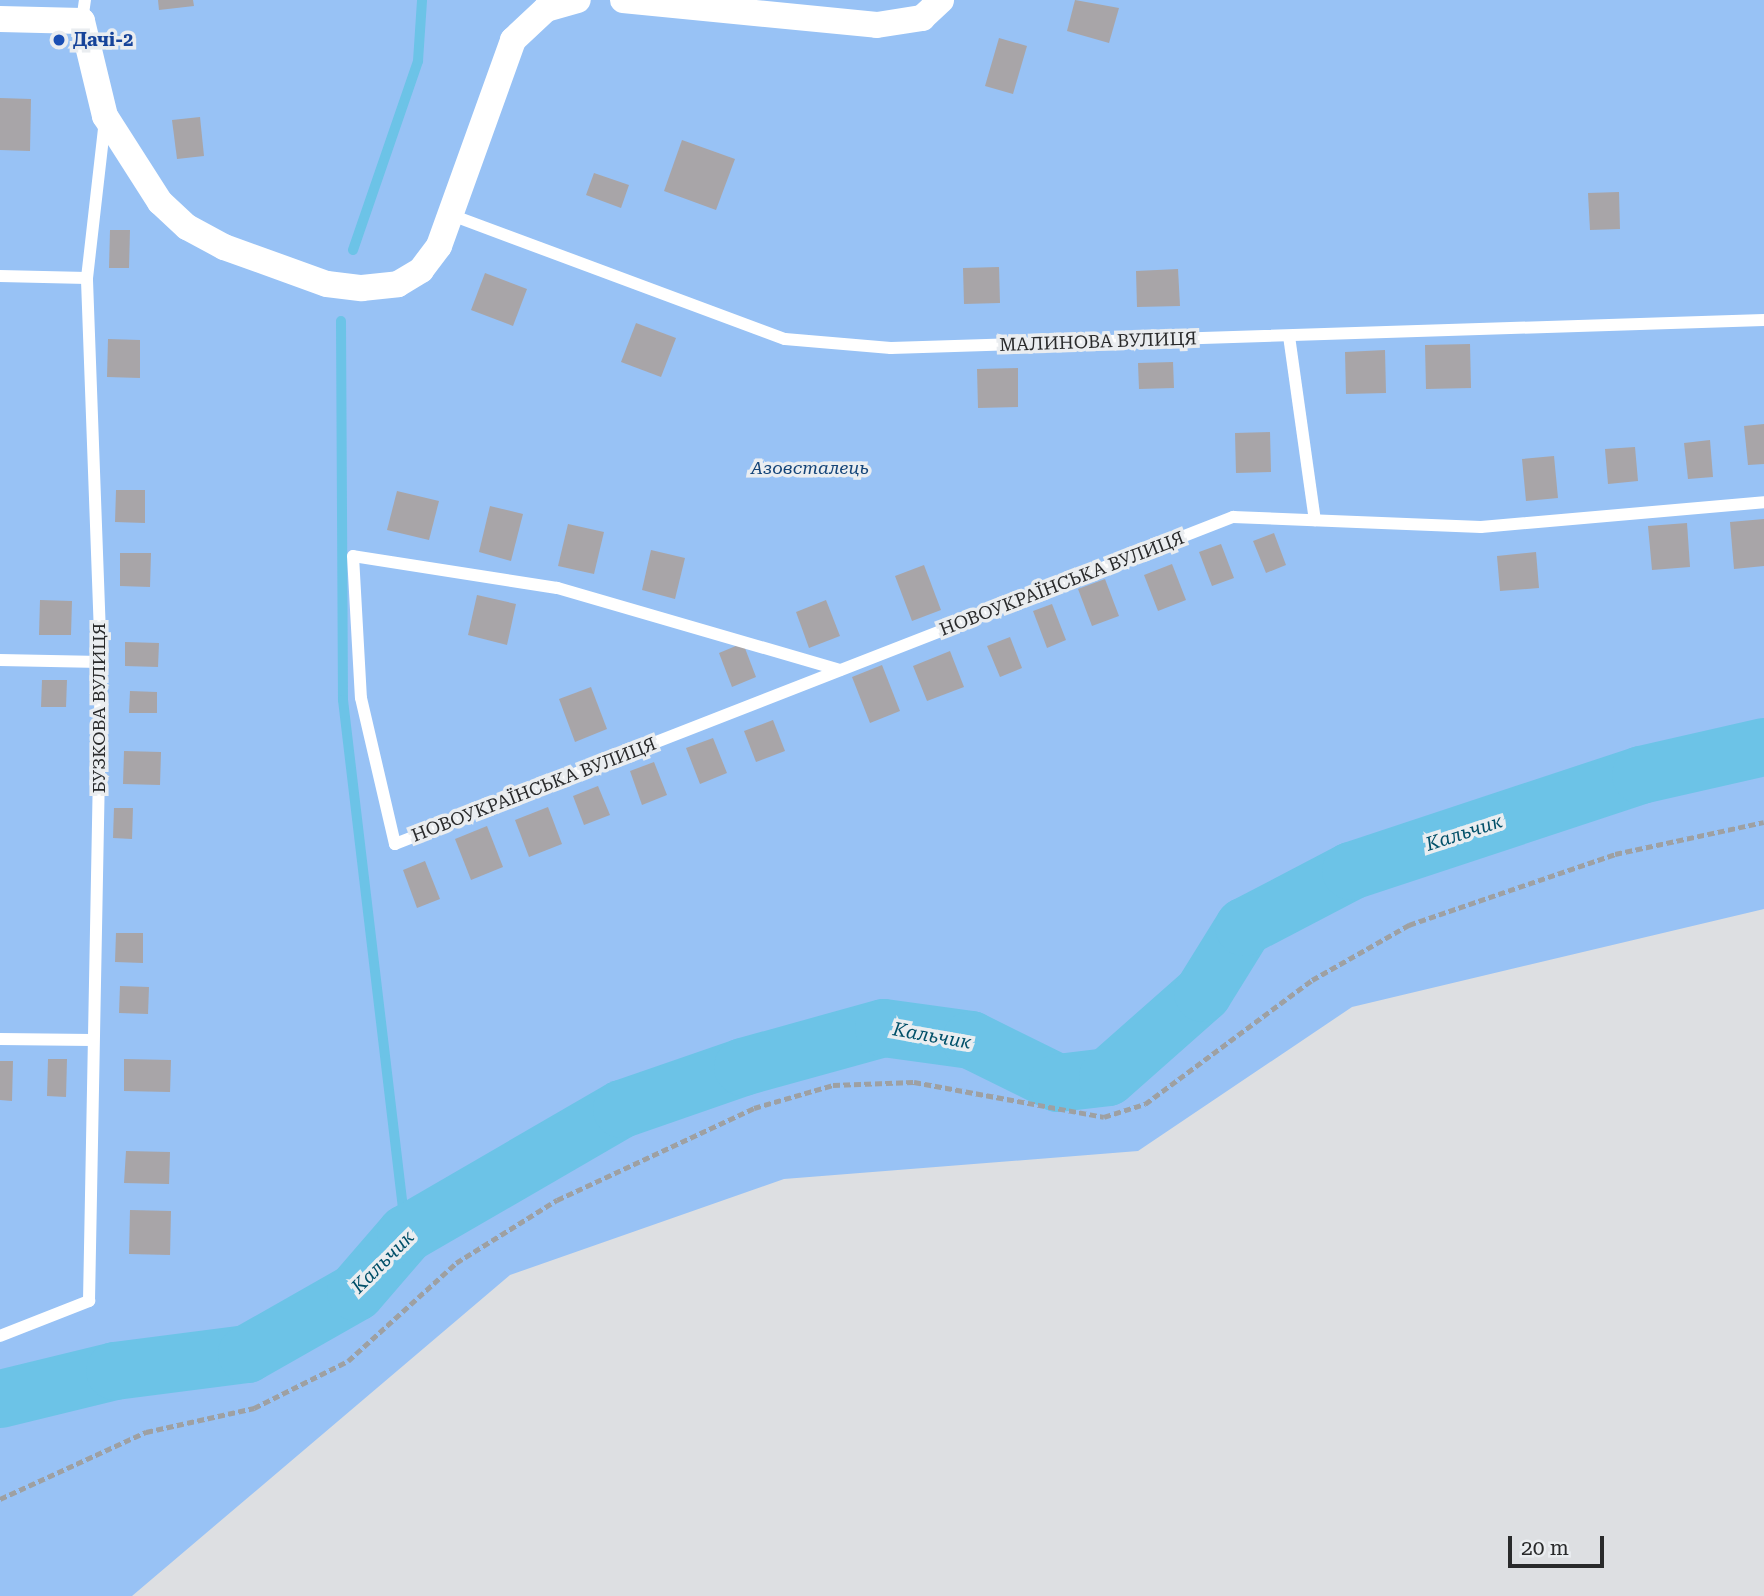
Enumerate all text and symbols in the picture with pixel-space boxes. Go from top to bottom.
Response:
place label: Дачі-2 [73,29,133,51]
marker: Дачі-2 [51,32,67,48]
street label: МАЛИНОВА ВУЛИЦЯ [999,328,1197,356]
park label: Азовсталець [751,457,869,479]
street label: НОВОУКРАЇНСЬКА ВУЛИЦЯ [937,527,1187,641]
street label: БУЗКОВА ВУЛИЦЯ [88,623,110,793]
street label: НОВОУКРАЇНСЬКА ВУЛИЦЯ [409,733,659,847]
water label: Кальчик [1423,810,1505,856]
water label: Кальчик [891,1018,973,1054]
water label: Кальчик [347,1226,419,1298]
scale bar [1512,1522,1608,1566]
text: 20 m [1521,1536,1569,1560]

